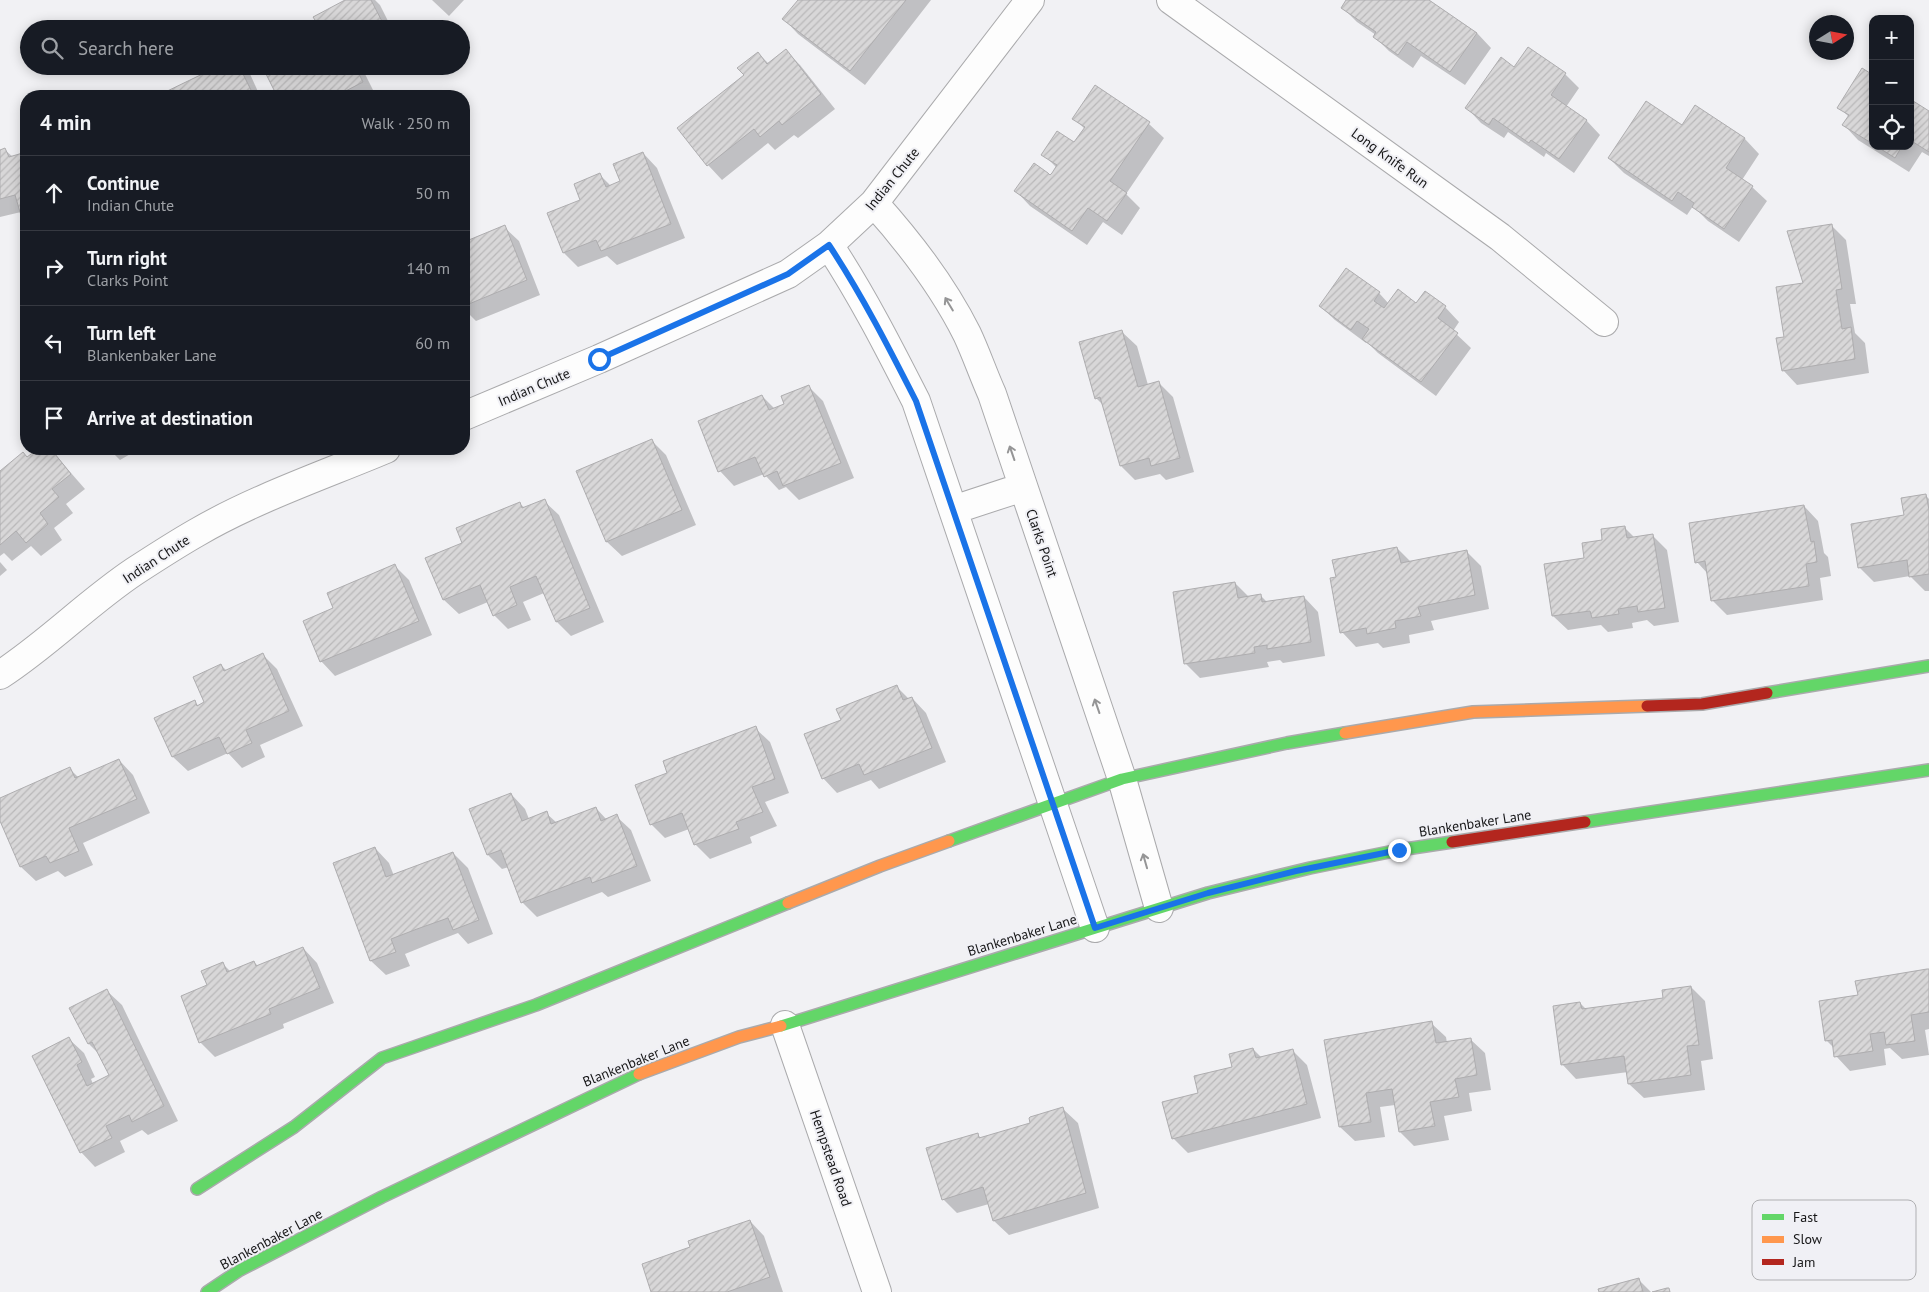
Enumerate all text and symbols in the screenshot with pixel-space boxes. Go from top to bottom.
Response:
north arrow [1809,15,1854,60]
map controls [1869,15,1914,150]
button: + [1869,15,1914,60]
search box [20,20,470,75]
icon: search [38,34,66,62]
text: Search here [78,36,174,60]
button: − [1869,60,1914,105]
button: locate [1869,105,1914,150]
text: 4 min [40,109,91,136]
text: Walk · 250 m [361,113,450,133]
street label: Long Knife Run [1348,124,1432,192]
street label: Indian Chute [861,144,923,214]
text: Continue [87,171,159,195]
icon: ahead [40,179,68,207]
text: 50 m [415,183,450,203]
text: Indian Chute [87,195,174,215]
text: Turn right [87,246,167,270]
icon: right [40,254,68,282]
text: 140 m [407,258,450,278]
text: Clarks Point [87,270,168,290]
one-way arrow [943,297,953,311]
text: Turn left [87,321,156,345]
icon: left [40,329,68,357]
text: 60 m [415,333,450,353]
text: Blankenbaker Lane [87,345,217,365]
route start [588,348,611,371]
street label: Indian Chute [495,364,573,410]
icon: arrive [40,404,68,432]
text: Arrive at destination [87,406,253,430]
one-way arrow [1007,445,1016,461]
street label: Clarks Point [1022,506,1062,580]
street label: Indian Chute [119,531,193,587]
one-way arrow [1092,699,1101,714]
street label: Blankenbaker Lane [1418,805,1532,841]
route end [1388,839,1411,862]
one-way arrow [1140,854,1150,870]
street label: Blankenbaker Lane [965,910,1079,960]
street label: Blankenbaker Lane [580,1031,692,1091]
street label: Hempstead Road [806,1107,856,1209]
legend [1752,1200,1916,1280]
street label: Blankenbaker Lane [217,1204,325,1274]
text: Fast [1793,1208,1818,1226]
text: Slow [1793,1230,1823,1248]
text: Jam [1792,1253,1815,1271]

